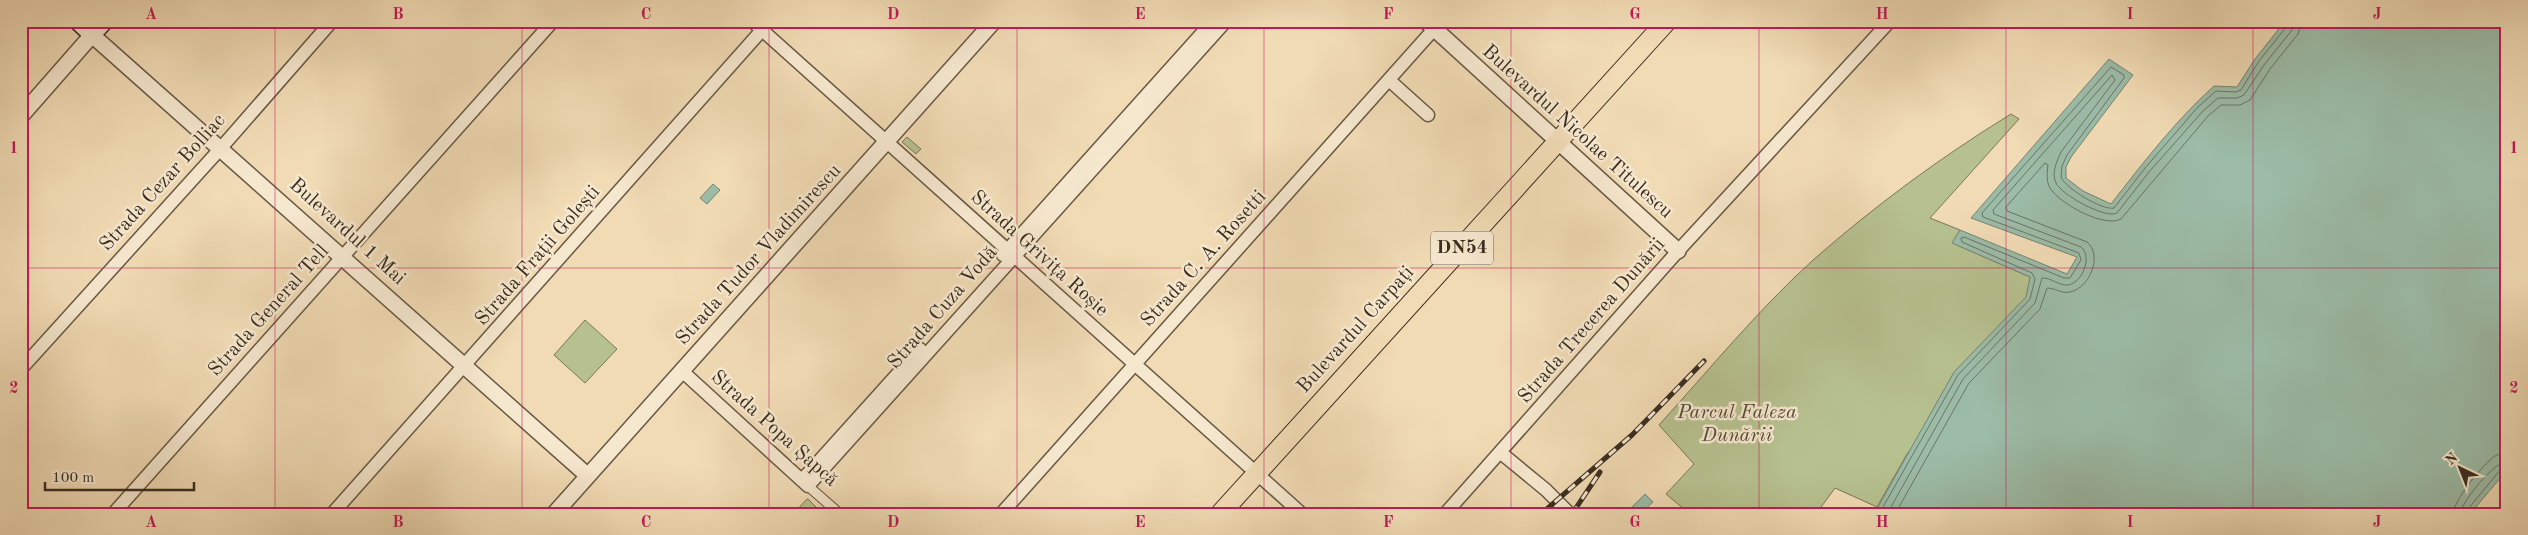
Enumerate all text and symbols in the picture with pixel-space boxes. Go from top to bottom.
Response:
text: A [145,7,157,23]
text: B [392,7,404,23]
text: C [641,7,651,23]
text: D [887,7,899,23]
text: E [1134,7,1146,23]
text: F [1383,7,1394,23]
text: G [1629,7,1641,23]
text: H [1875,7,1889,23]
text: I [2126,7,2134,23]
text: J [2373,7,2382,23]
street label: Bulevardul Nicolae Titulescu [1478,41,1676,223]
street label: Strada Cezar Bolliac [96,110,230,255]
text: 1 [9,141,19,157]
text: 1 [2509,141,2519,157]
street label: Strada Tudor Vladimirescu [673,160,846,349]
street label: Bulevardul 1 Mai [285,175,409,289]
street label: Strada Frații Golești [472,182,604,330]
street label: Strada Grivița Roșie [966,187,1112,321]
street label: Strada C. A. Rosetti [1138,187,1270,331]
road number: DN54 [1431,232,1493,264]
street label: Strada Trecerea Dunării [1515,234,1669,408]
street label: Strada General Tell [205,242,333,380]
street label: Strada Cuza Vodă [884,243,1002,373]
street label: Bulevardul Carpați [1294,263,1418,397]
street label: Strada Popa Șapcă [707,367,841,491]
text: 2 [9,381,19,397]
text: 2 [2509,381,2519,397]
park label: Parcul Faleza Dunării [1676,403,1797,446]
north arrow [2436,442,2486,492]
text: N [2443,450,2461,468]
scale bar [45,460,194,492]
text: 100 m [52,471,94,486]
text: A [145,515,157,531]
text: B [392,515,404,531]
text: C [641,515,651,531]
text: D [887,515,899,531]
text: E [1134,515,1146,531]
text: F [1383,515,1394,531]
text: G [1629,515,1641,531]
text: H [1875,515,1889,531]
text: I [2126,515,2134,531]
text: J [2373,515,2382,531]

